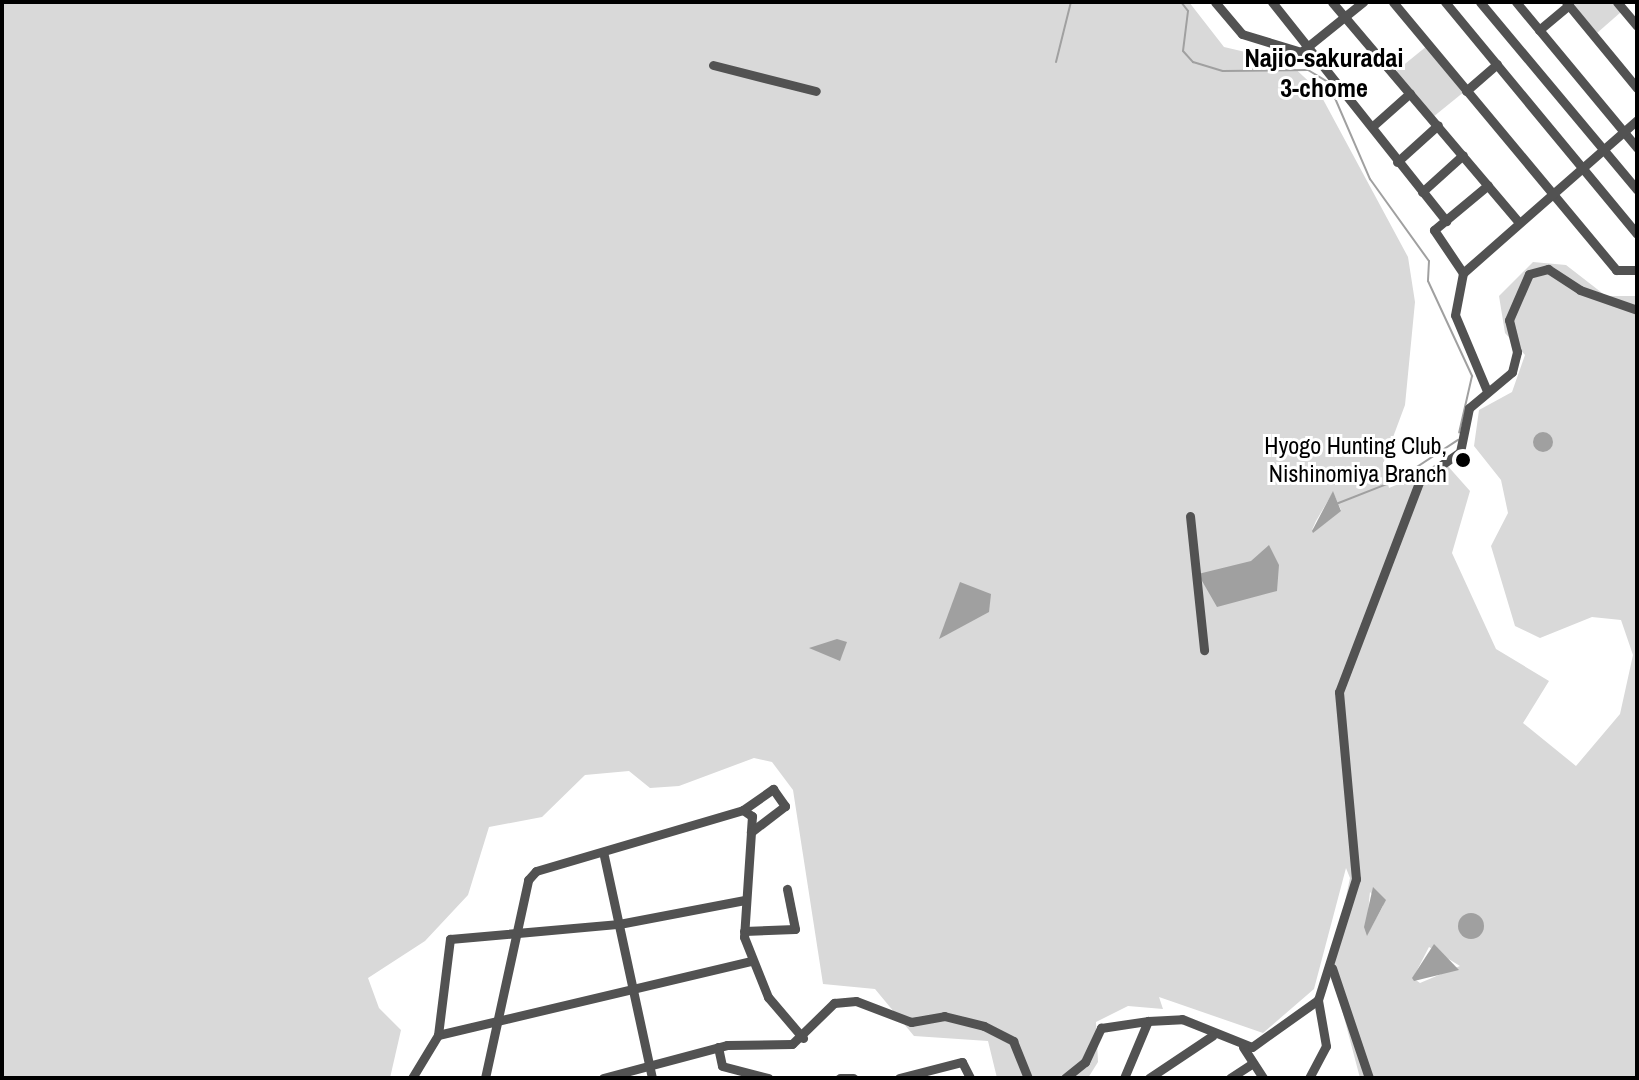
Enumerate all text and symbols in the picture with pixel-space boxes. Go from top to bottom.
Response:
district label: Najio-sakuradai 3-chome [1245,42,1403,104]
place label: Hyogo Hunting Club, Nishinomiya Branch [1264,432,1447,488]
marker: Hyogo Hunting Club, Nishinomiya Branch [1454,451,1472,469]

